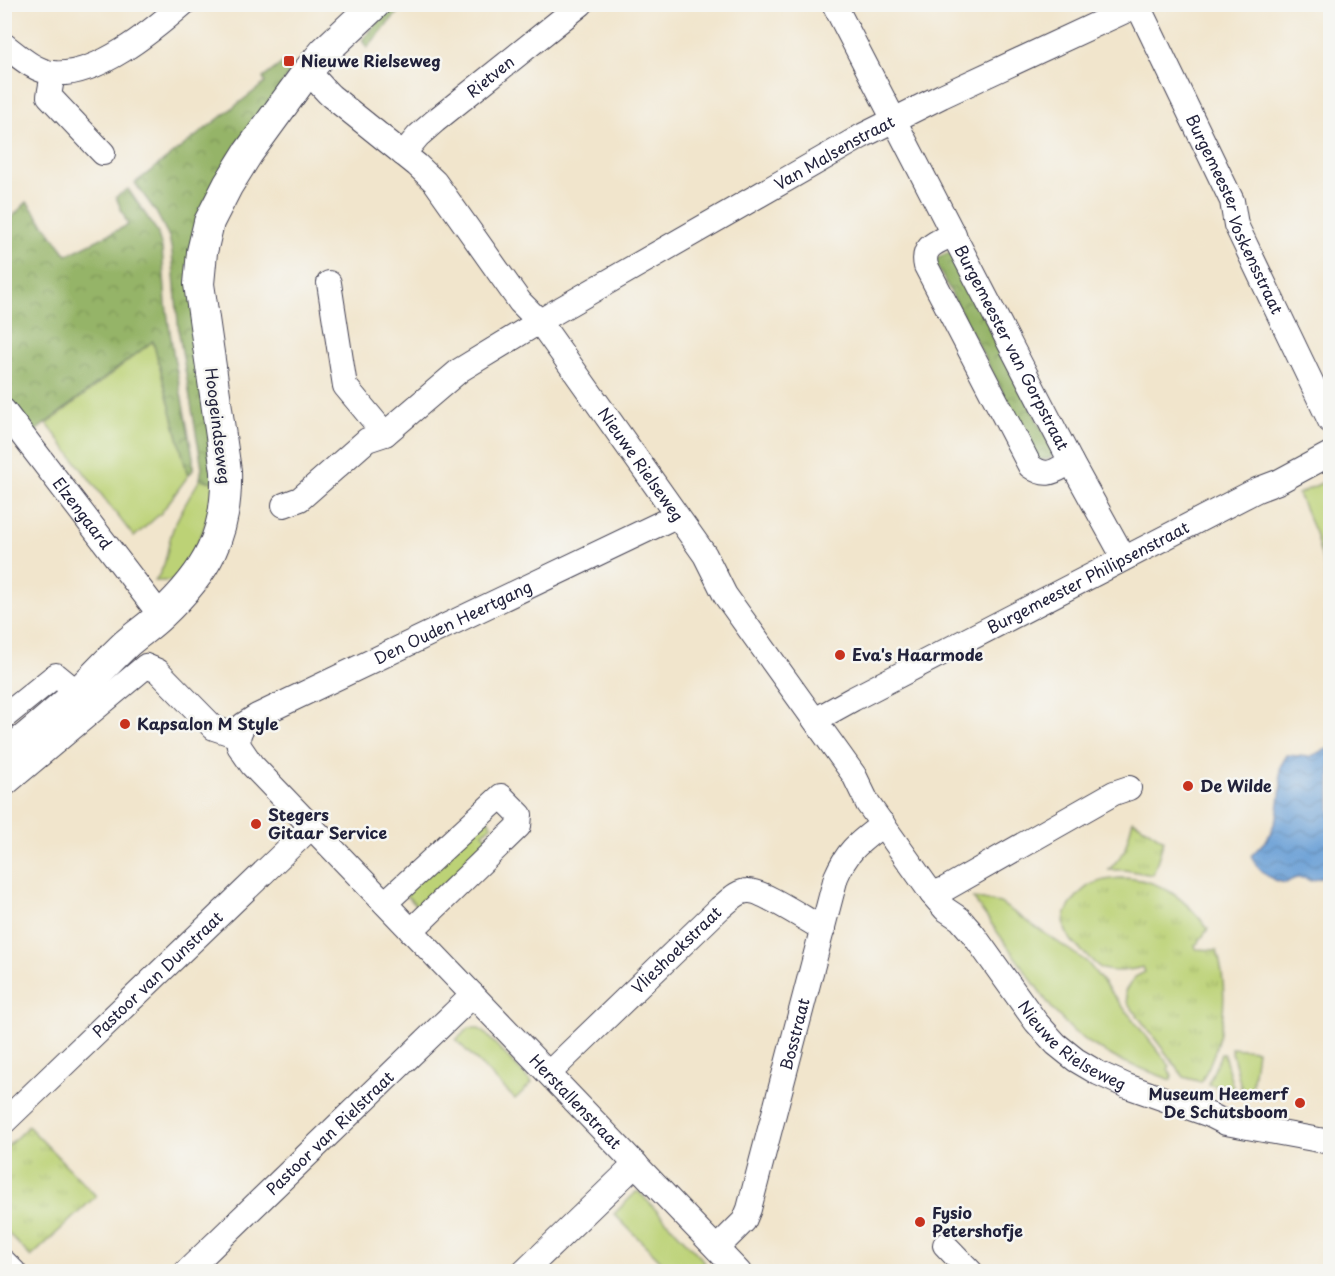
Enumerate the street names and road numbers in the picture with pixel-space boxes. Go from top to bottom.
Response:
street label: Rietven [461,49,519,103]
street label: Van Malsenstraat [769,108,899,195]
street label: Burgemeester Voskensstraat [1181,110,1290,318]
street label: Burgemeester van Gorpstraat [950,240,1076,455]
street label: Hoogeindseweg [200,366,238,486]
street label: Nieuwe Rielseweg [593,402,690,526]
street label: Elzengaard [48,472,119,554]
street label: Burgemeester Philipsenstraat [982,514,1193,639]
street label: Den Ouden Heertgang [370,574,535,669]
street label: Vlieshoekstraat [625,900,726,999]
street label: Pastoor van Dunstraat [86,905,228,1042]
street label: Bosstraat [773,995,815,1073]
street label: Nieuwe Rielseweg [1013,995,1131,1095]
street label: Herstallenstraat [525,1048,628,1154]
street label: Pastoor van Rielstraat [260,1064,399,1200]

